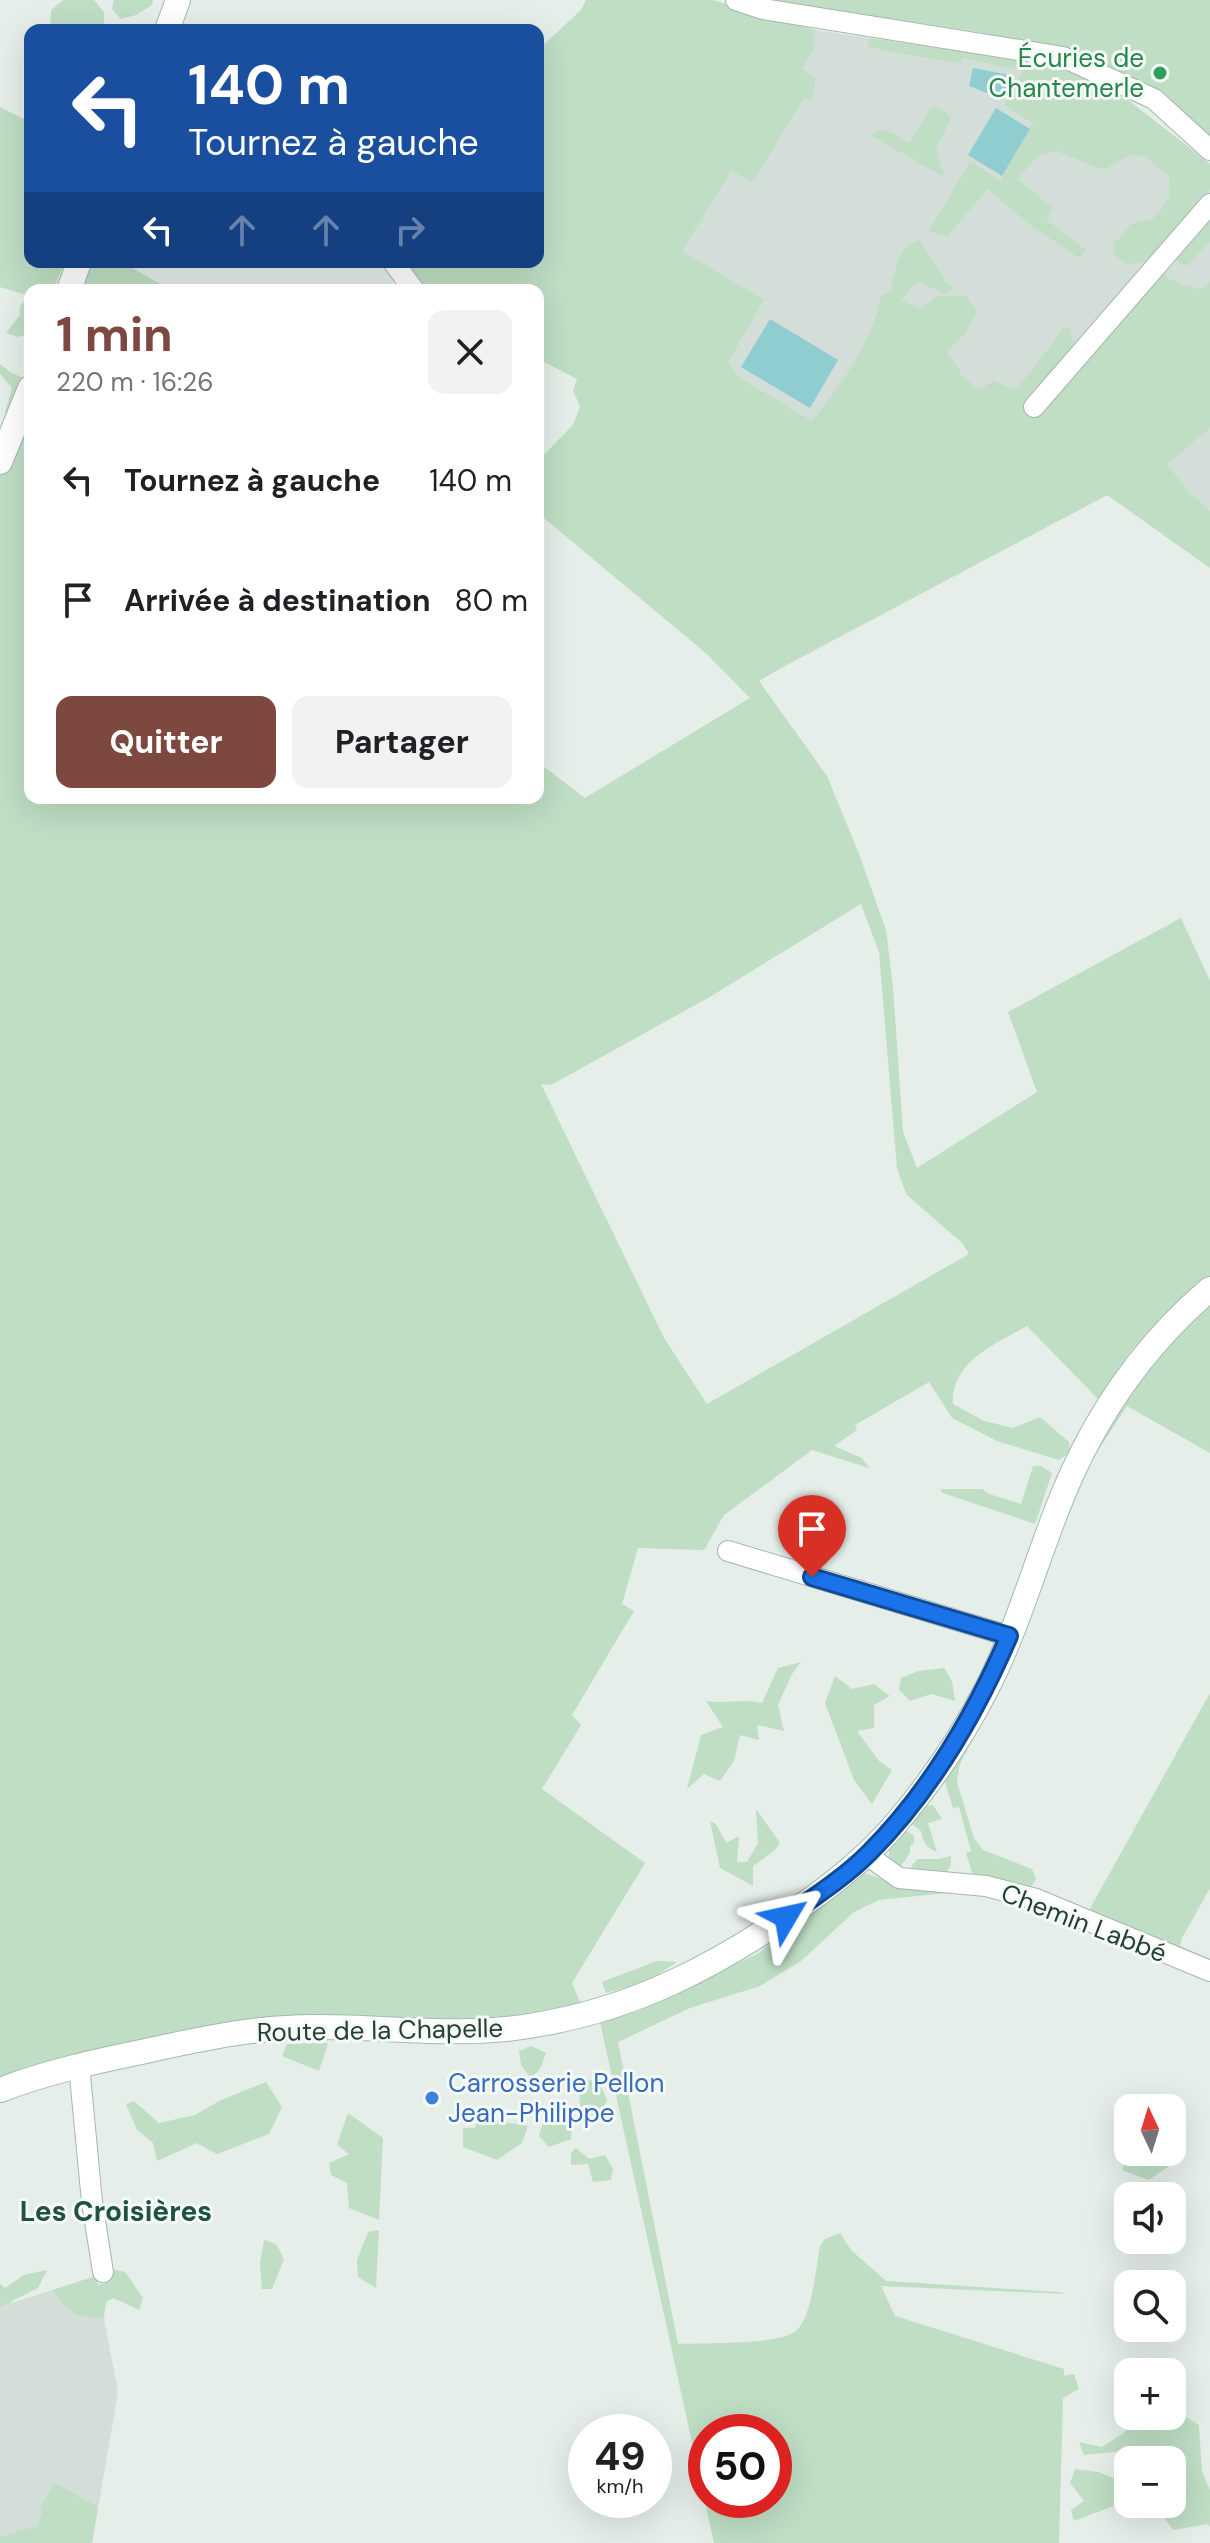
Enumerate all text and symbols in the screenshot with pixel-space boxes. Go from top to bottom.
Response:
place label: Écuries de Chantemerle [989,41,1144,105]
text: 140 m [188,48,350,121]
icon: left [56,56,160,160]
marker: Écuries de Chantemerle [1151,64,1169,82]
text: Tournez à gauche [188,119,479,166]
icon: left [136,208,180,252]
icon: ahead [220,208,264,252]
icon: ahead [304,208,348,252]
icon: right [388,208,432,252]
text: 1 min [56,303,173,366]
button: close [428,310,512,394]
text: 220 m · 16:26 [56,365,214,399]
icon: left [56,458,100,502]
text: Tournez à gauche [124,461,380,500]
text: 140 m [429,461,512,500]
icon: arrive [56,578,100,622]
text: Arrivée à destination [124,581,430,620]
text: 80 m [454,581,528,620]
button: Quitter [56,696,276,788]
button: Partager [292,696,512,788]
pin [778,1495,846,1577]
icon: arrive [790,1507,834,1551]
position arrow [744,1875,828,1959]
street label: Chemin Labbé [996,1876,1172,1970]
street label: Route de la Chapelle [256,2011,504,2049]
place label: Carrosserie Pellon Jean-Philippe [448,2066,664,2130]
marker: Carrosserie Pellon Jean-Philippe [423,2089,441,2107]
north arrow [1114,2094,1186,2166]
map controls [1114,2094,1186,2518]
button: sound [1114,2182,1186,2254]
district label: Les Croisières [20,2193,212,2230]
button: search [1114,2270,1186,2342]
button: + [1114,2358,1186,2430]
speed limit sign: 50 [688,2414,792,2518]
text: 49 [594,2430,646,2482]
button: − [1114,2446,1186,2518]
text: km/h [596,2473,644,2499]

